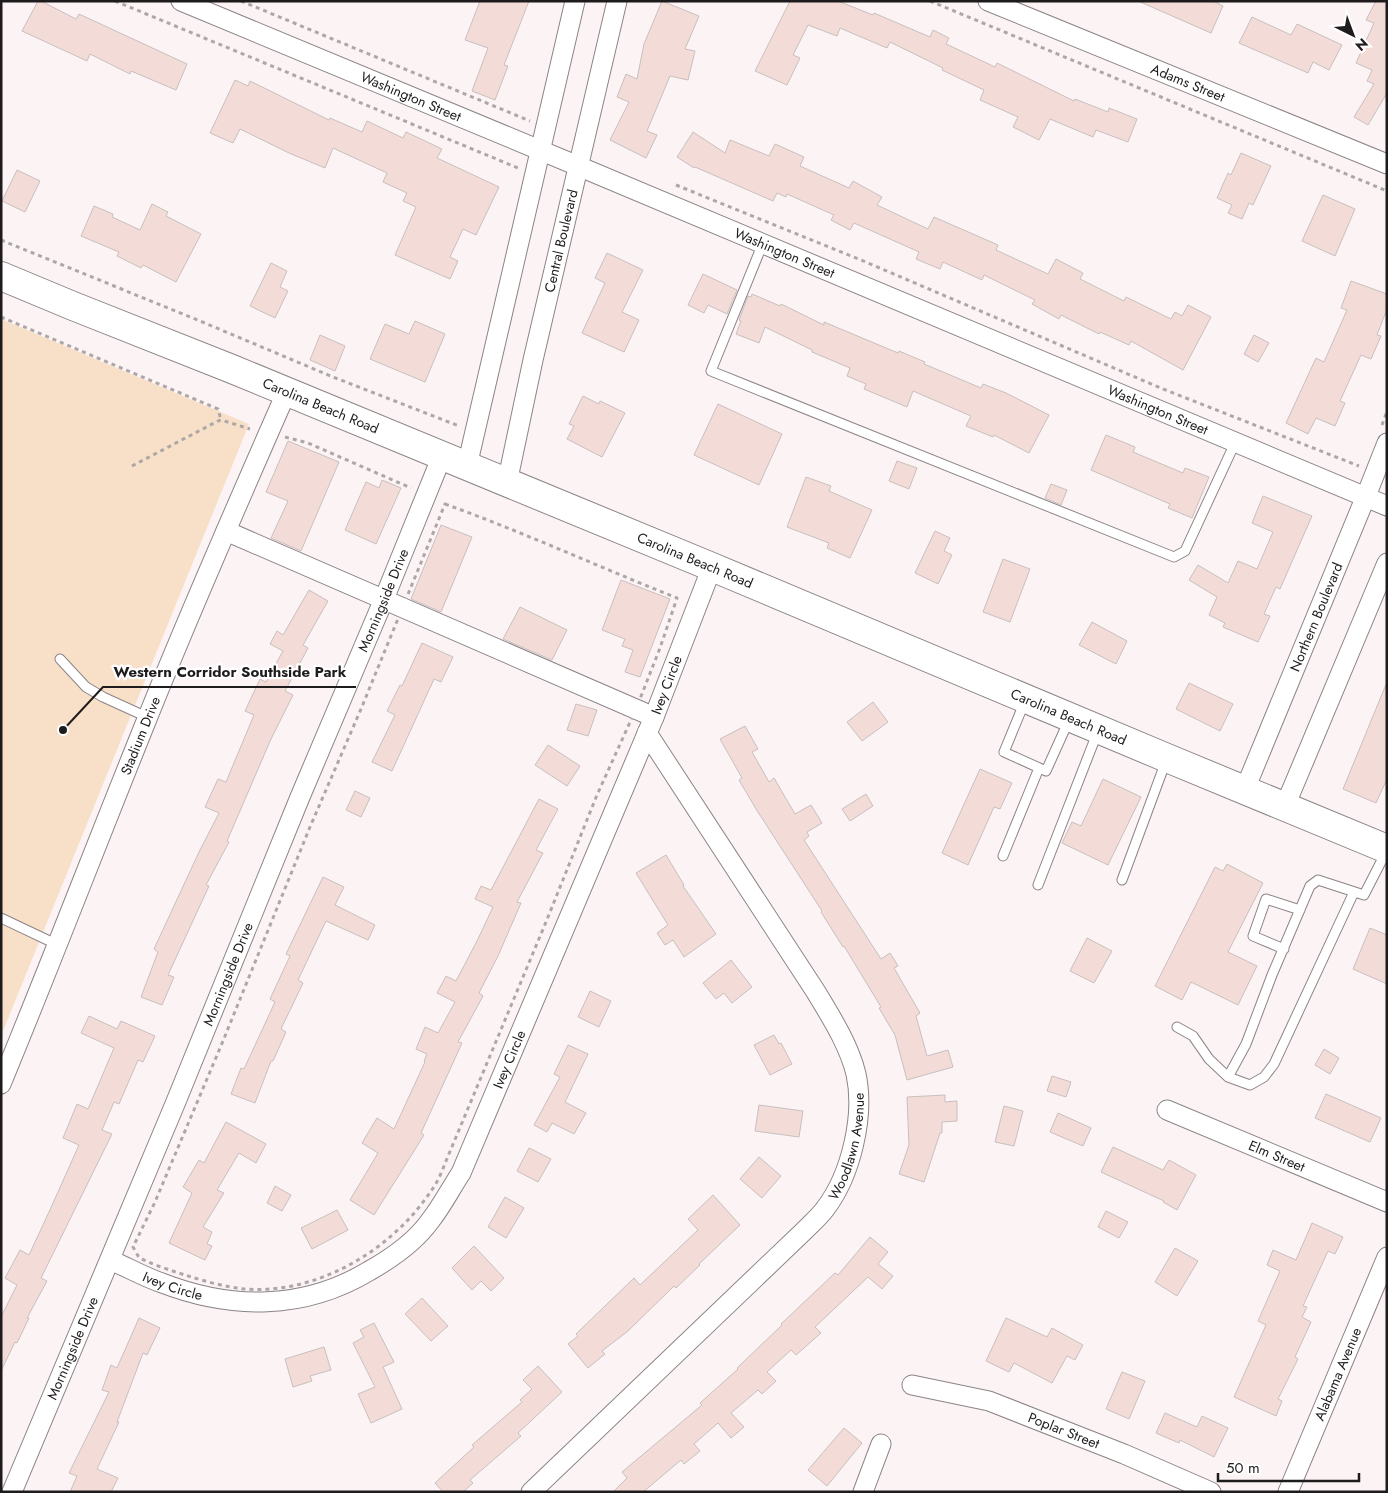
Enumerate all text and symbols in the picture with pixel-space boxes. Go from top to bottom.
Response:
north arrow [1328,10,1378,60]
text: N [1351,34,1373,56]
street label: Adams Street [1148,59,1229,107]
street label: Washington Street [358,67,465,127]
street label: Central Boulevard [539,187,583,294]
street label: Washington Street [731,223,838,283]
street label: Carolina Beach Road [260,373,382,438]
street label: Washington Street [1105,380,1212,440]
street label: Carolina Beach Road [634,527,756,593]
street label: Morningside Drive [353,546,413,655]
street label: Northern Boulevard [1285,559,1347,675]
street label: Ivey Circle [646,653,687,717]
callout: Western Corridor Southside Park [103,657,356,687]
text: Western Corridor Southside Park [114,661,347,683]
street label: Carolina Beach Road [1008,683,1130,750]
street label: Stadium Drive [116,694,165,778]
street label: Morningside Drive [198,919,258,1029]
street label: Ivey Circle [488,1027,530,1092]
street label: Woodlawn Avenue [823,1092,869,1204]
street label: Elm Street [1245,1135,1309,1177]
street label: Ivey Circle [140,1267,205,1305]
street label: Morningside Drive [42,1294,103,1403]
street label: Alabama Avenue [1309,1324,1366,1424]
street label: Poplar Street [1025,1407,1103,1454]
scale bar [1218,1450,1359,1482]
text: 50 m [1226,1457,1260,1479]

